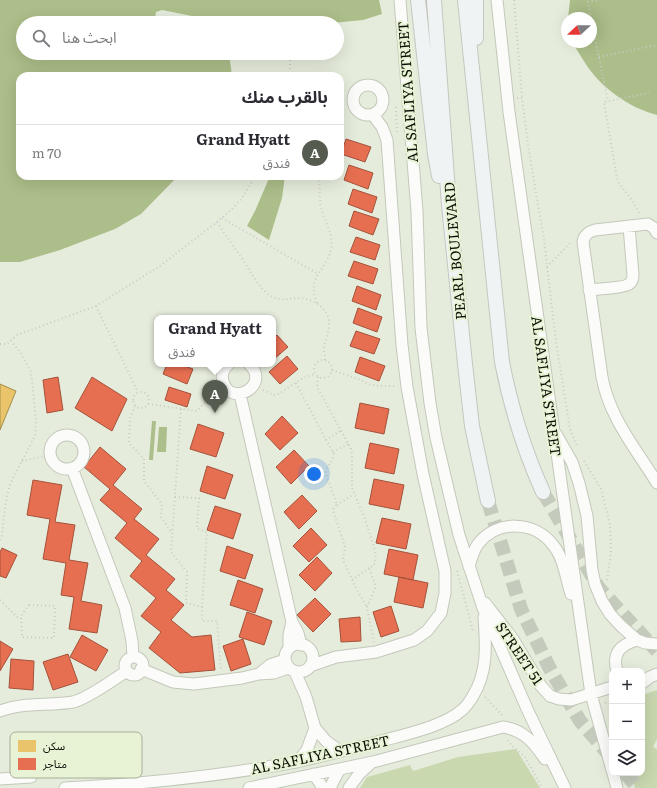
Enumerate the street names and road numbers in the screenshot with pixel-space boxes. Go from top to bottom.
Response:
street label: AL SAFLIYA STREET [392,21,422,163]
street label: PEARL BOULEVARD [438,181,470,321]
street label: AL SAFLIYA STREET [527,315,567,457]
street label: STREET 51 [492,618,549,689]
street label: AL SAFLIYA STREET [249,730,391,778]

